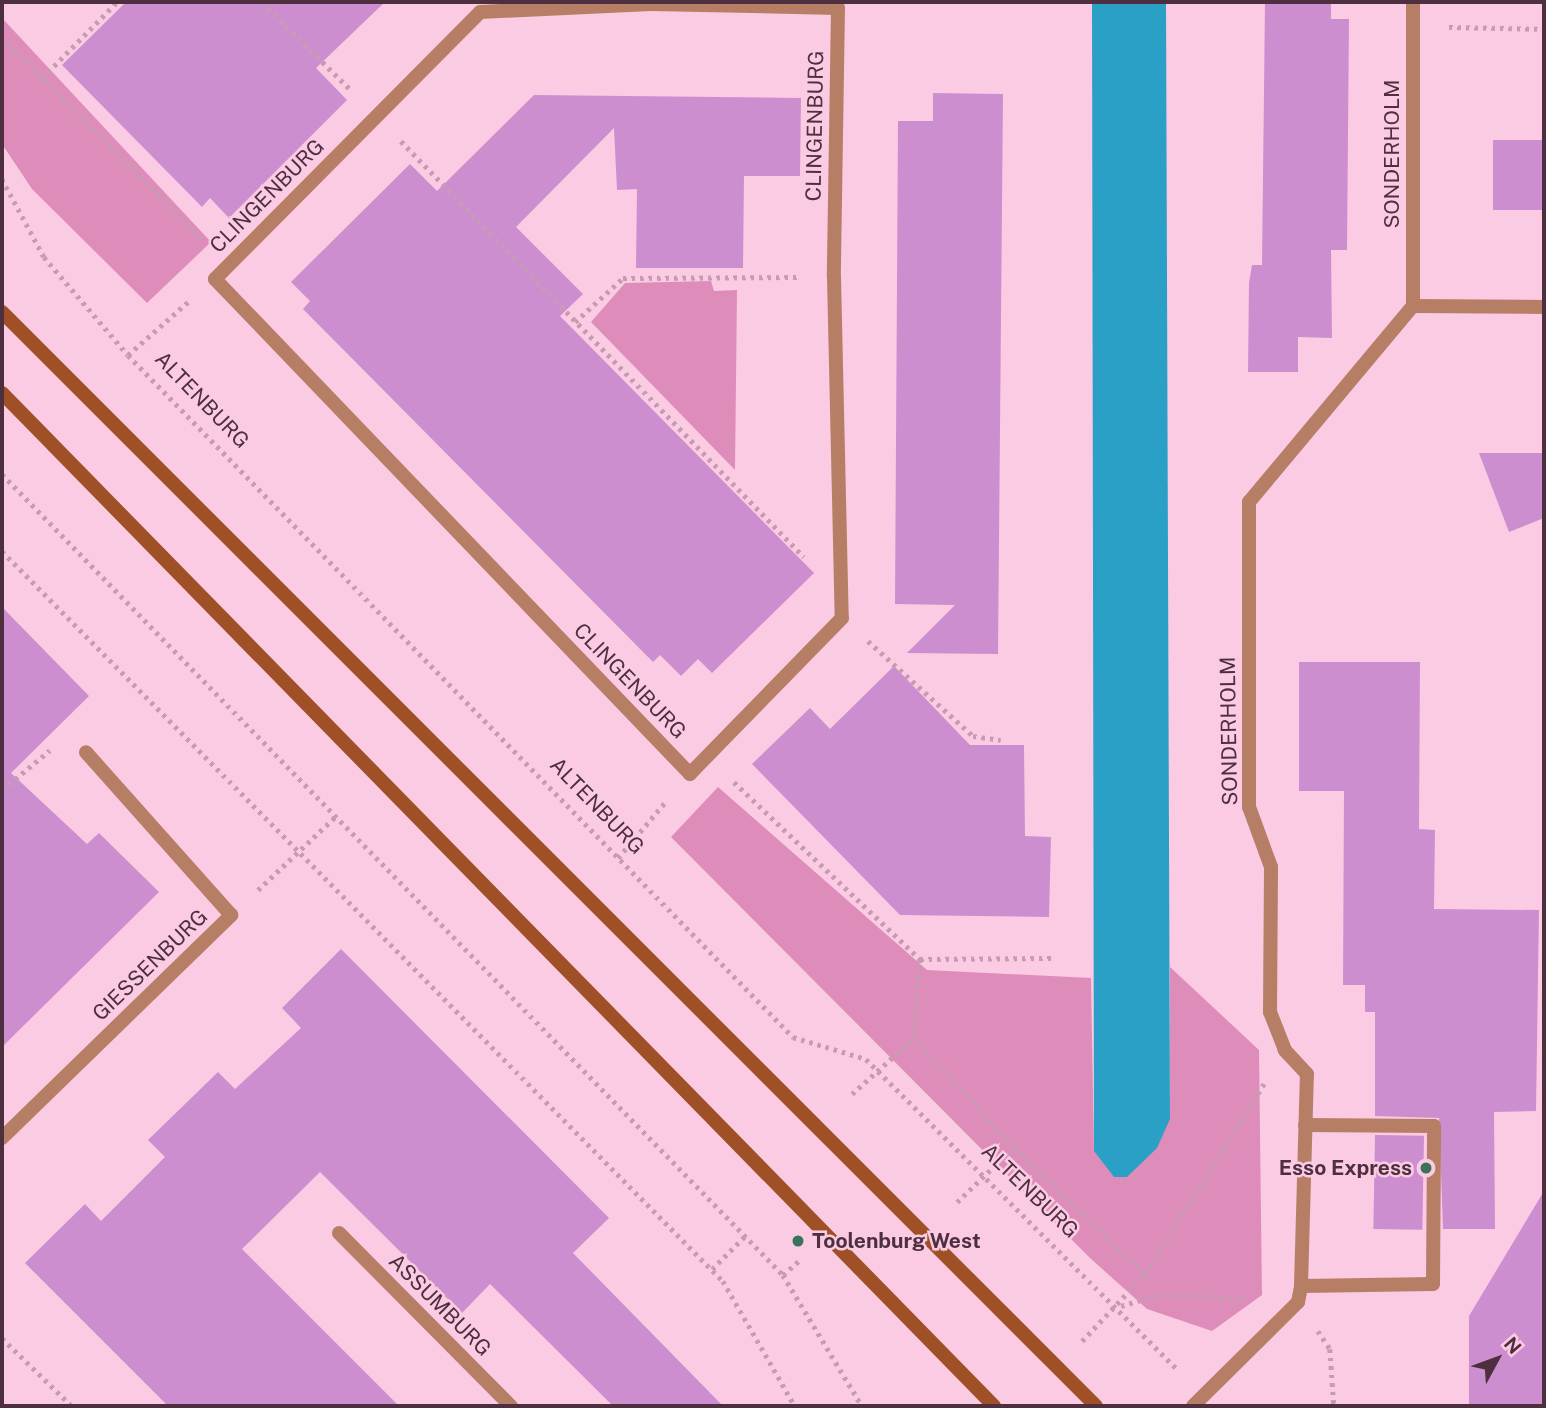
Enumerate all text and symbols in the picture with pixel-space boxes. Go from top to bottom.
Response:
street label: CLINGENBURG [801,50,829,202]
street label: SONDERHOLM [1379,79,1405,229]
street label: CLINGENBURG [205,134,329,258]
street label: ALTENBURG [150,346,254,454]
street label: CLINGENBURG [569,618,691,744]
street label: SONDERHOLM [1215,656,1243,806]
street label: ALTENBURG [545,752,649,860]
street label: GIESSENBURG [87,904,213,1026]
street label: ALTENBURG [976,1139,1084,1243]
place label: Esso Express [1279,1155,1412,1181]
marker: Esso Express [1418,1160,1434,1176]
place label: Toolenburg West [812,1228,981,1254]
marker: Toolenburg West [790,1233,806,1249]
street label: ASSUMBURG [384,1249,496,1361]
north arrow [1462,1324,1532,1394]
text: N [1500,1332,1526,1358]

